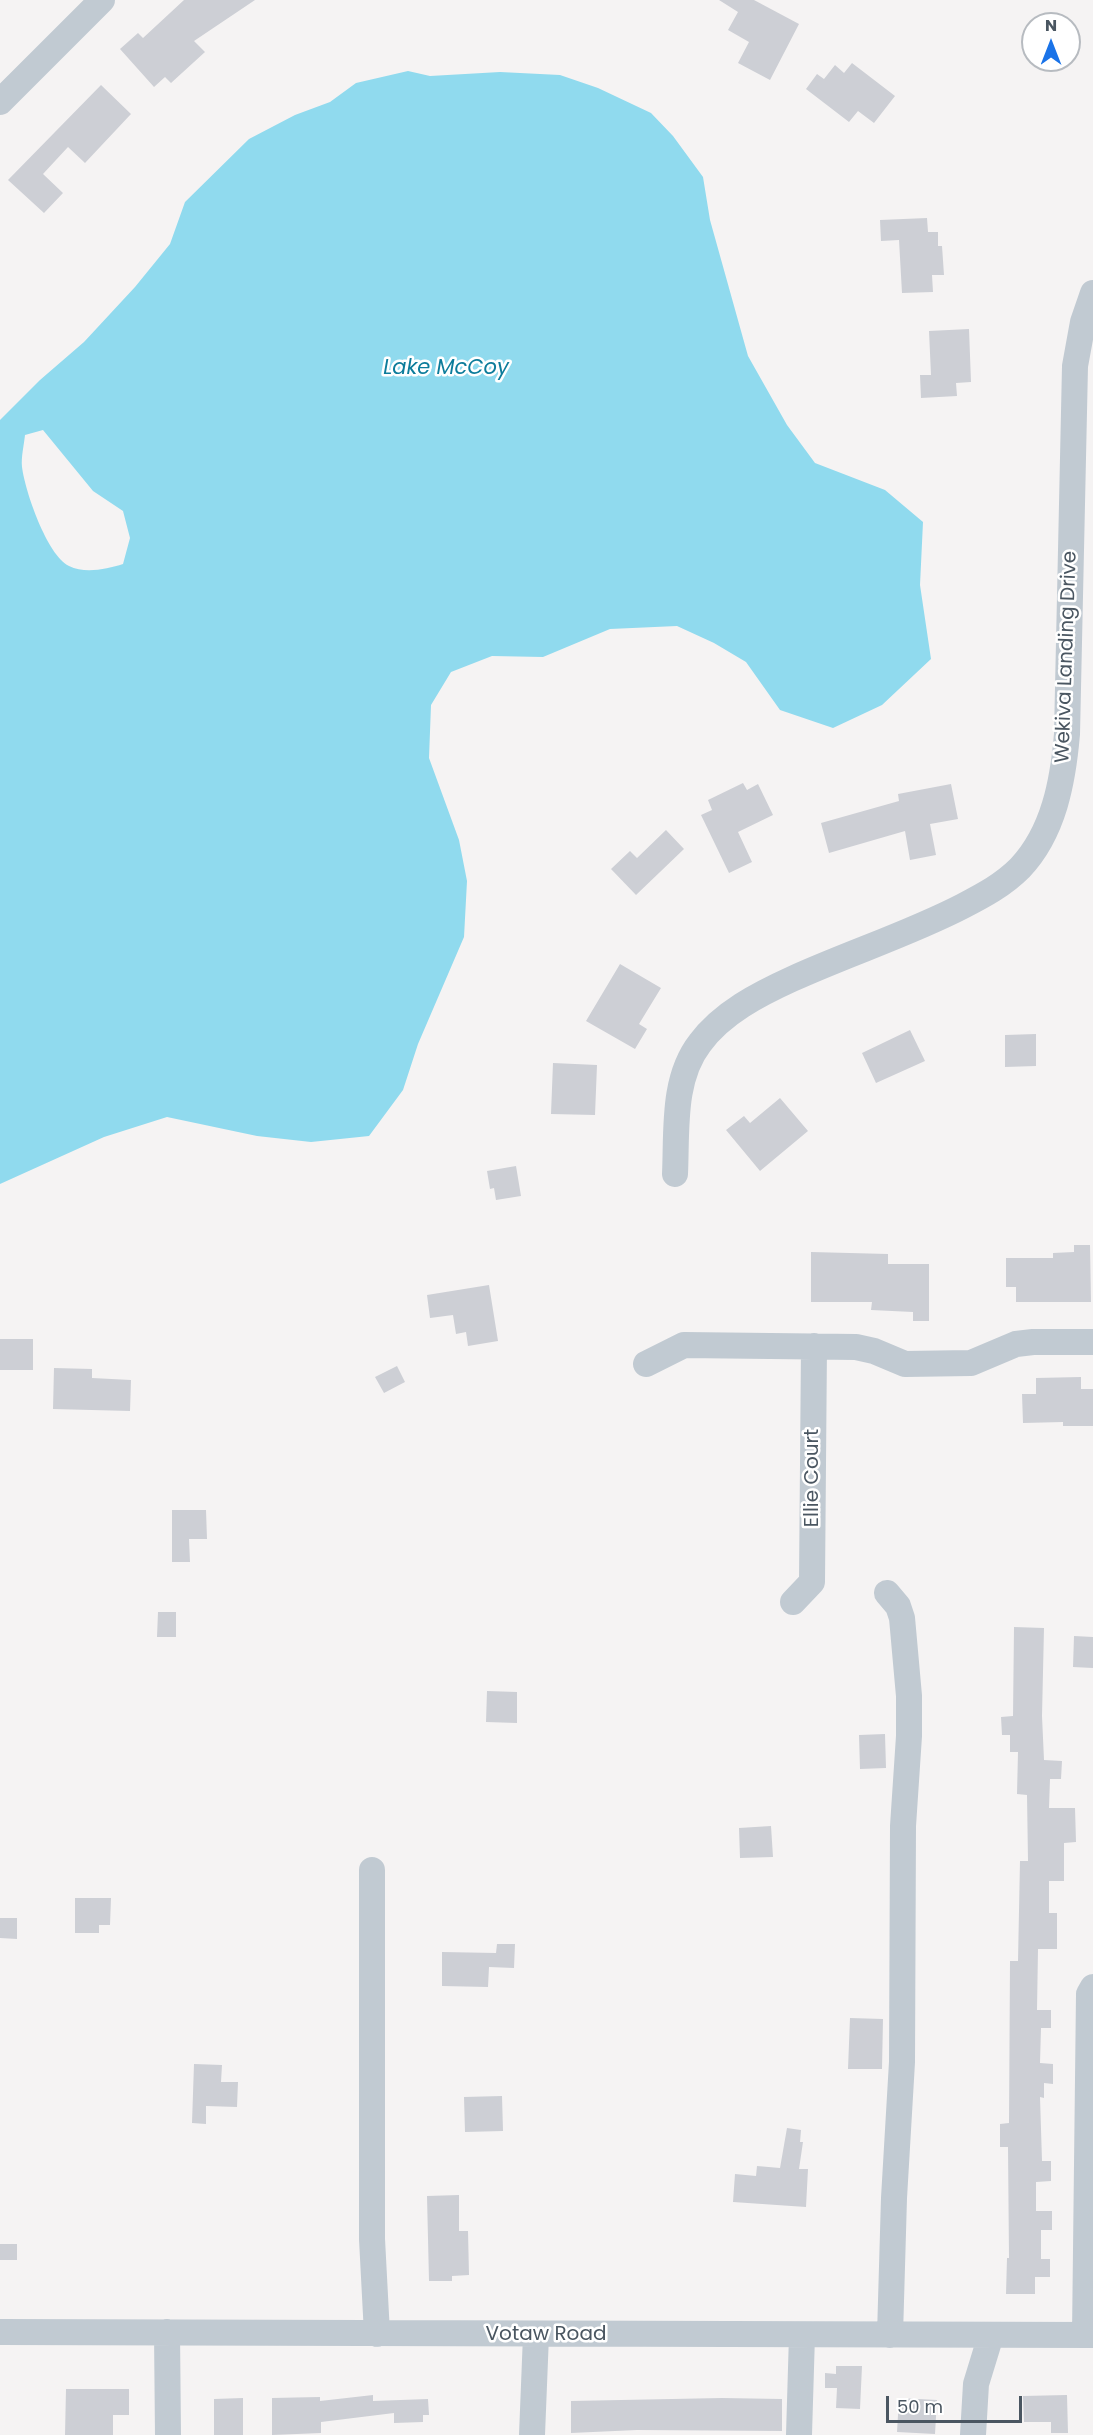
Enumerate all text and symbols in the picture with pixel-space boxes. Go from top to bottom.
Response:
north arrow [1021,12,1081,72]
text: N [1045,14,1057,37]
water label: Lake McCoy [383,356,509,382]
street label: Wekiva Landing Drive [1051,550,1083,764]
street label: Ellie Court [801,1429,825,1527]
street label: Votaw Road [486,2323,606,2347]
scale bar [889,2384,1026,2422]
text: 50 m [897,2394,943,2419]

